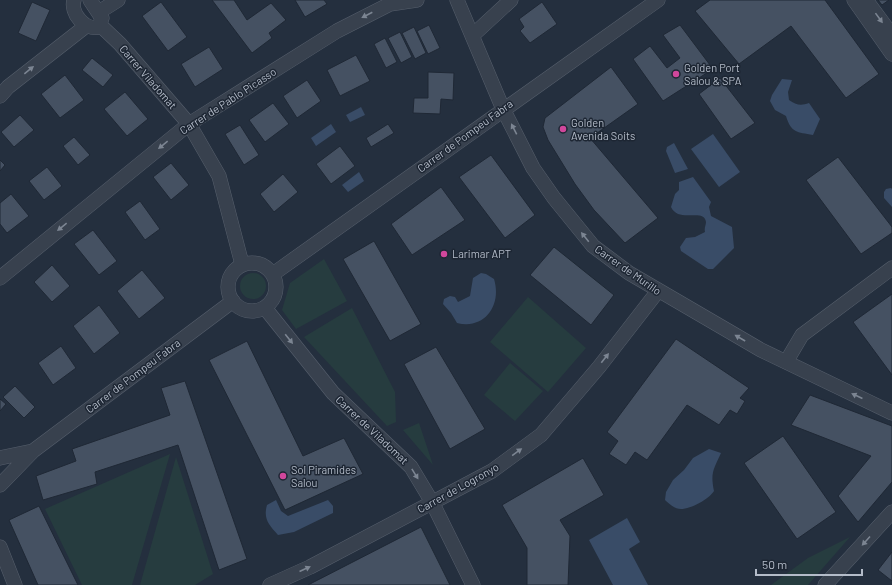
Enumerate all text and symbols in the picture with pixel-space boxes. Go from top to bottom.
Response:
one-way arrow [361,12,373,19]
one-way arrow [875,12,883,23]
street label: Carrer Viladomat [117,42,180,111]
place label: Golden Port Salou & SPA [684,61,742,87]
street label: Carrer de Pablo Picasso [177,65,278,137]
one-way arrow [24,66,35,75]
marker: Golden Port Salou & SPA [671,69,681,79]
street label: Carrer de Pompeu Fabra [414,97,515,175]
place label: Golden Avenida Soits [571,116,635,142]
one-way arrow [510,124,517,135]
marker: Golden Avenida Soits [558,124,568,134]
one-way arrow [158,140,169,149]
one-way arrow [57,223,68,231]
one-way arrow [581,232,590,242]
street label: Carrer de Murillo [593,242,664,297]
place label: Larimar APT [452,247,511,260]
marker: Larimar APT [439,249,449,259]
one-way arrow [284,333,293,344]
one-way arrow [735,335,746,342]
street label: Carrer de Pompeu Fabra [83,336,182,415]
one-way arrow [601,353,610,364]
street label: Carrer de Viladomat [333,393,411,467]
one-way arrow [851,393,862,399]
one-way arrow [512,448,522,456]
street label: Carrer de Logronyo [415,460,501,515]
place label: Sol Piramides Salou [291,463,356,489]
one-way arrow [412,468,419,480]
marker: Sol Piramides Salou [278,471,288,481]
one-way arrow [861,536,870,546]
scale bar [756,551,862,577]
text: 50 m [762,557,787,571]
one-way arrow [300,566,311,572]

